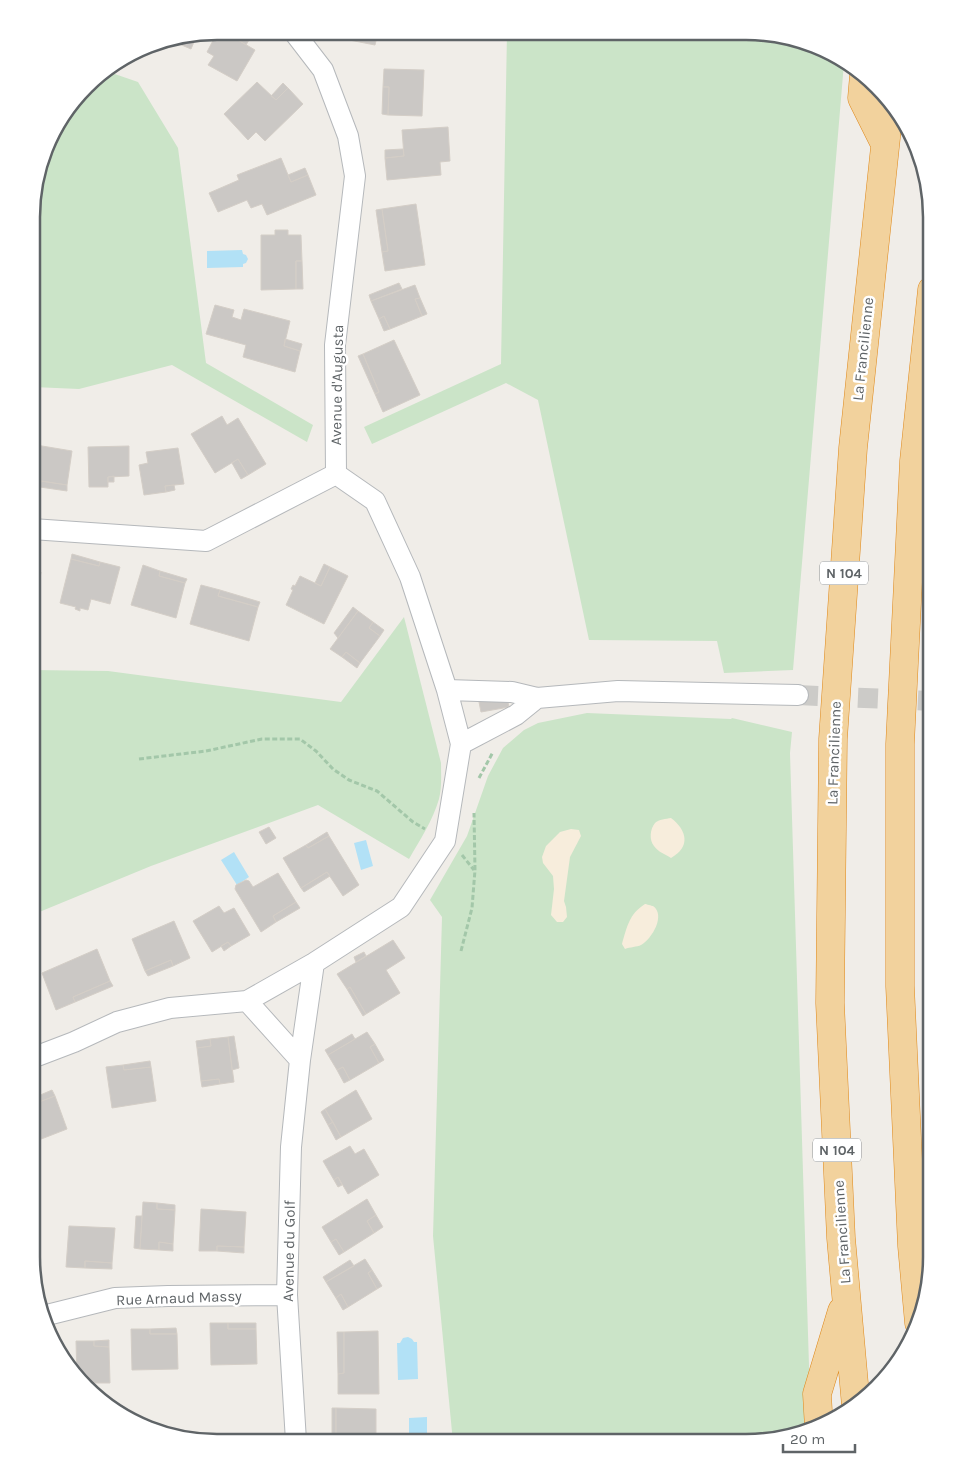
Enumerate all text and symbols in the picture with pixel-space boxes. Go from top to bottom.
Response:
street label: La Francilienne [849,296,877,402]
street label: Avenue d'Augusta [327,324,347,446]
road number: N 104 [820,562,868,584]
street label: La Francilienne [823,701,845,805]
road number: N 104 [813,1138,861,1162]
street label: La Francilienne [829,1180,855,1284]
street label: Avenue du Golf [279,1199,299,1302]
street label: Rue Arnaud Massy [116,1287,242,1309]
scale bar [783,1422,856,1454]
text: 20 m [790,1430,825,1448]

